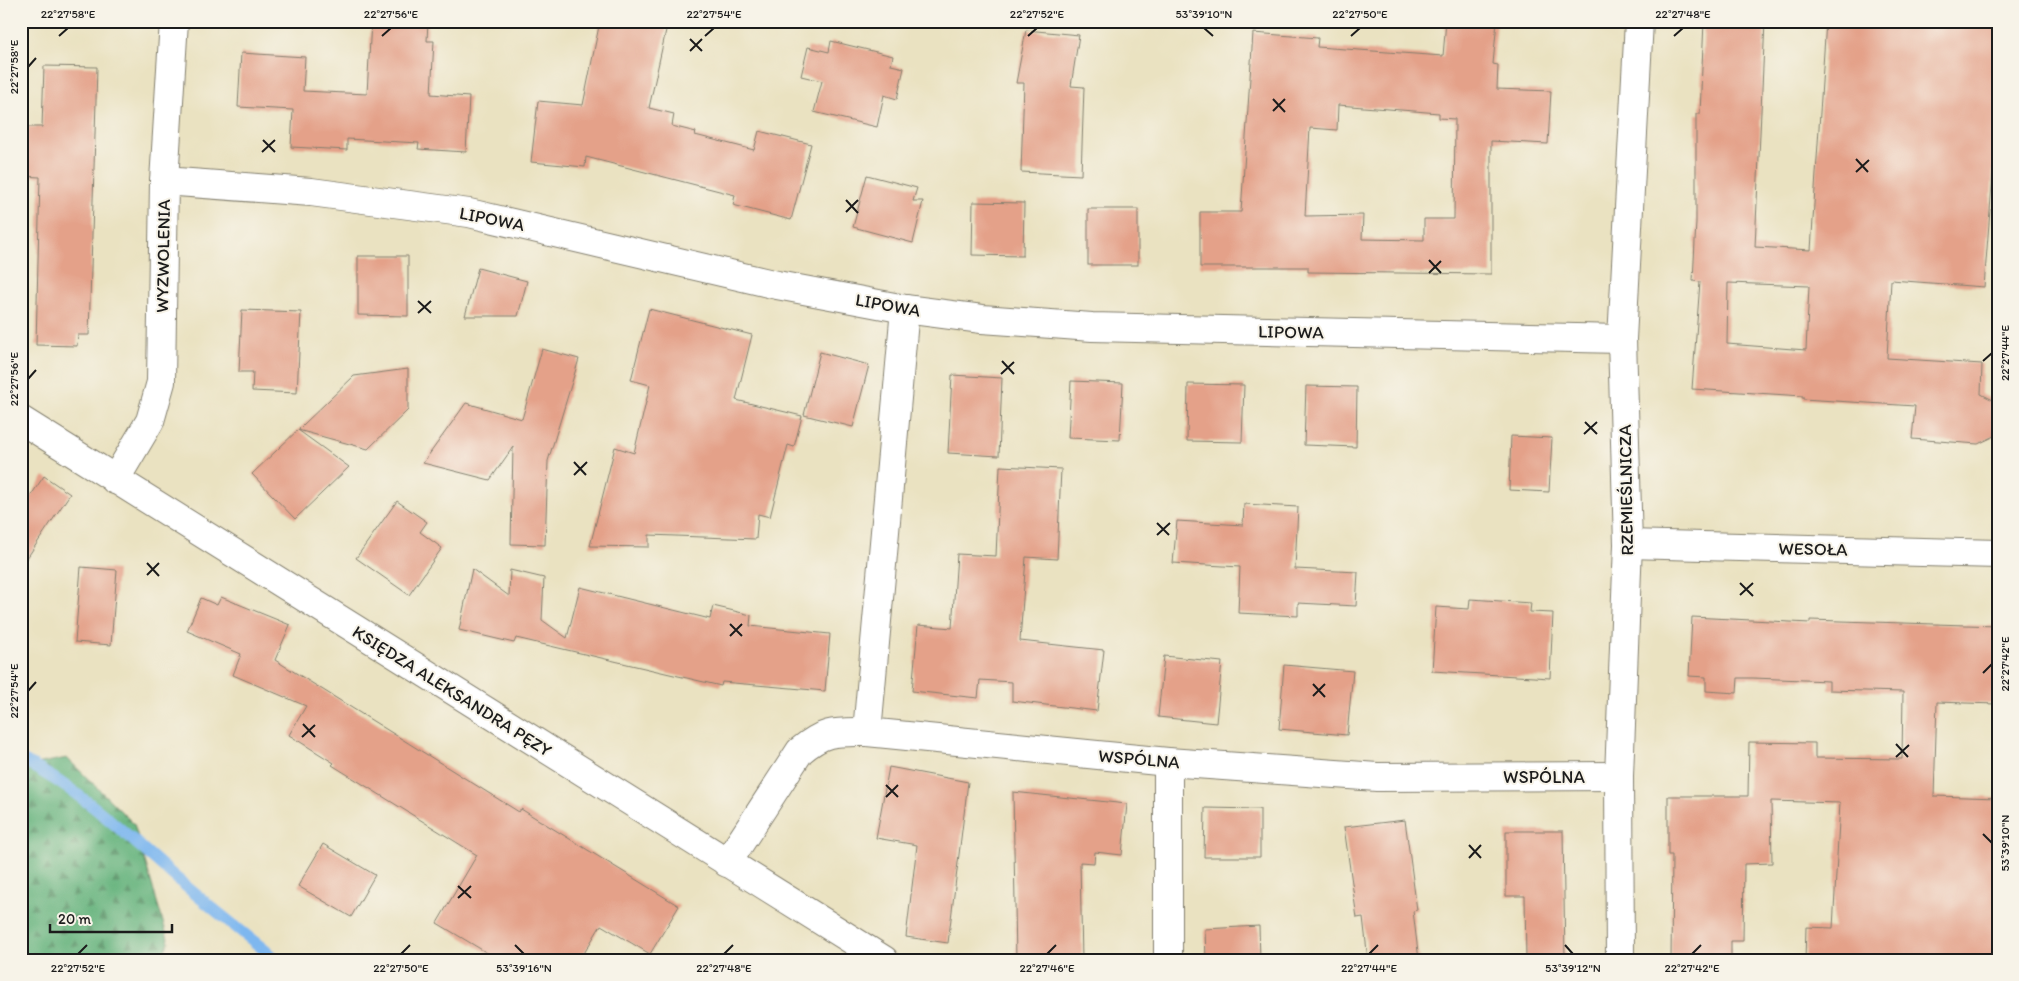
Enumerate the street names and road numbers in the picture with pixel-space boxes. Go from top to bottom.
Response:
street label: WYZWOLENIA [151,198,175,313]
street label: LIPOWA [458,202,527,236]
street label: LIPOWA [854,288,923,322]
street label: LIPOWA [1258,320,1325,344]
street label: RZEMIEŚLNICZA [1614,424,1638,556]
street label: WESOŁA [1778,537,1848,561]
street label: KSIĘDZA ALEKSANDRA PĘZY [348,621,556,762]
street label: WSPÓLNA [1097,744,1181,774]
street label: WSPÓLNA [1503,766,1585,788]

